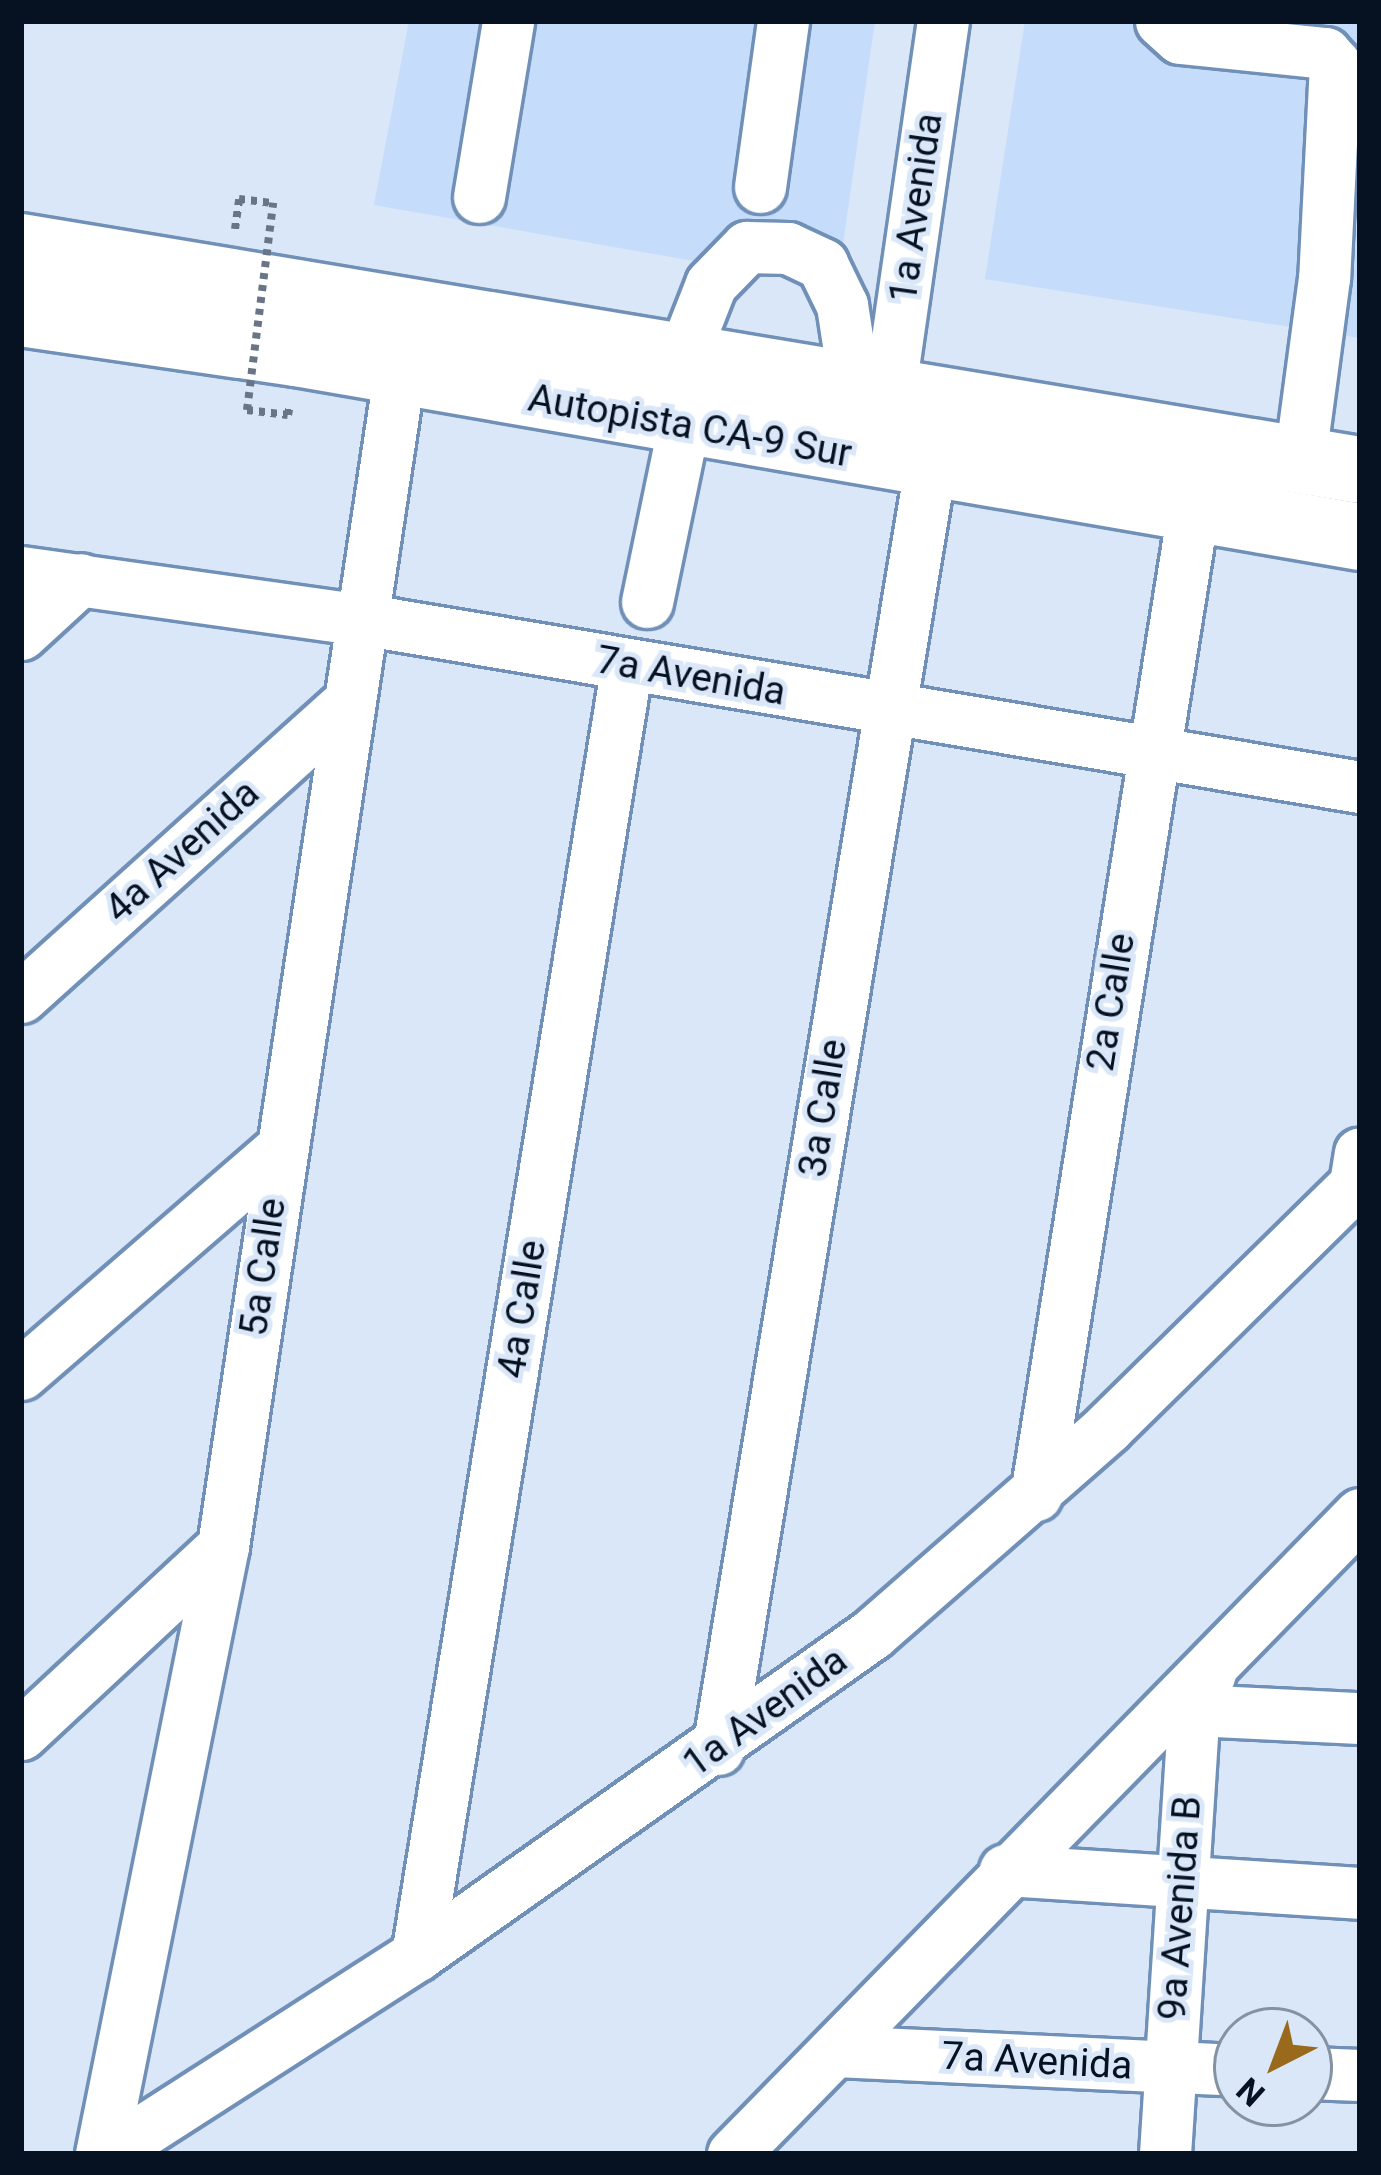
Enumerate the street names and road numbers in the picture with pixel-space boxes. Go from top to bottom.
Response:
street label: 1a Avenida [880,110,952,306]
street label: Autopista CA-9 Sur [525,375,855,477]
street label: 7a Avenida [593,636,789,716]
street label: 4a Avenida [95,770,269,932]
street label: 2a Calle [1077,930,1145,1074]
street label: 3a Calle [789,1036,857,1180]
street label: 5a Calle [230,1195,296,1339]
street label: 4a Calle [488,1237,556,1381]
street label: 1a Avenida [674,1637,856,1787]
street label: 9a Avenida B [1149,1794,1211,2022]
street label: 7a Avenida [940,2033,1134,2089]

